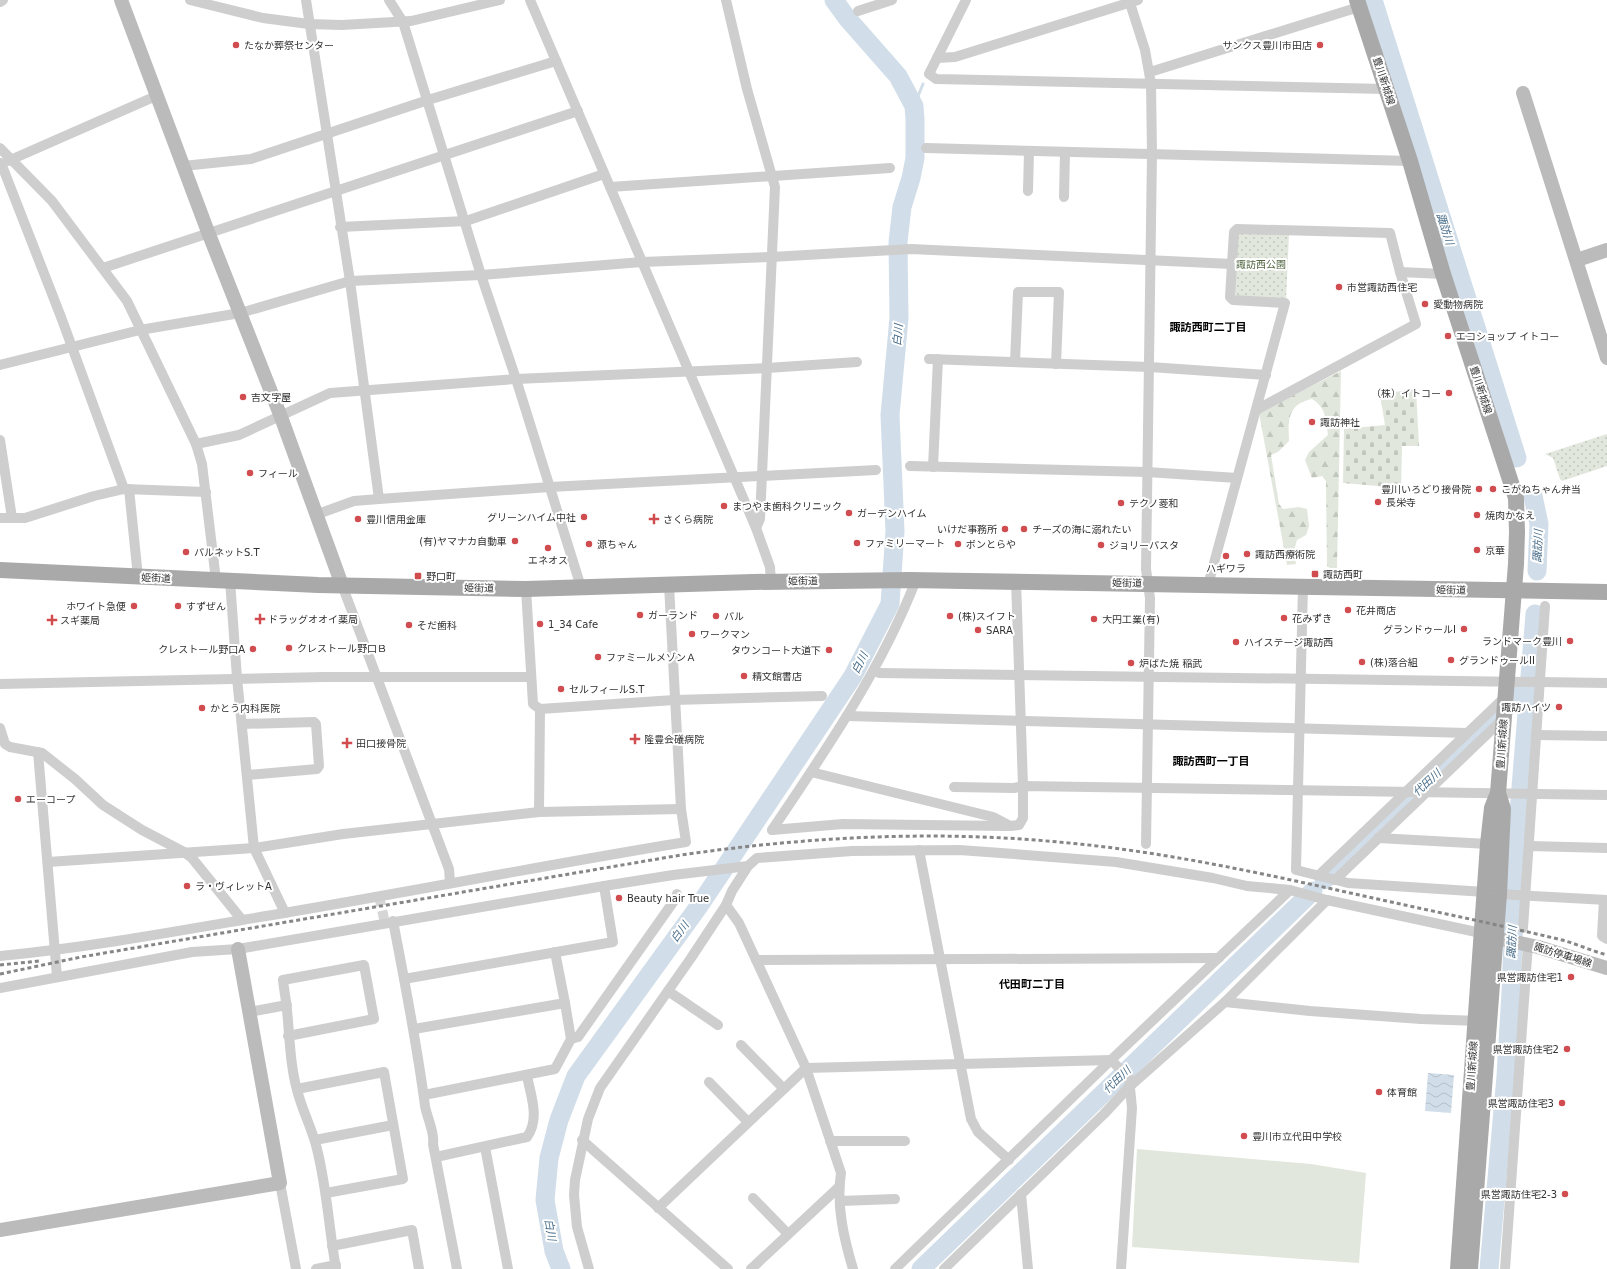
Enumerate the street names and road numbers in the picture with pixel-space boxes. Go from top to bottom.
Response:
street label: 豊川新城線 [1371,56,1397,106]
street label: 豊川新城線 [1468,365,1494,415]
street label: 姫街道 [141,572,171,584]
street label: 姫街道 [788,575,818,587]
street label: 姫街道 [1112,577,1142,589]
street label: 姫街道 [464,582,494,594]
street label: 姫街道 [1436,584,1466,596]
street label: 豊川新城線 [1495,719,1509,769]
street label: 諏訪停車場線 [1533,941,1593,969]
street label: 豊川新城線 [1465,1041,1479,1091]

